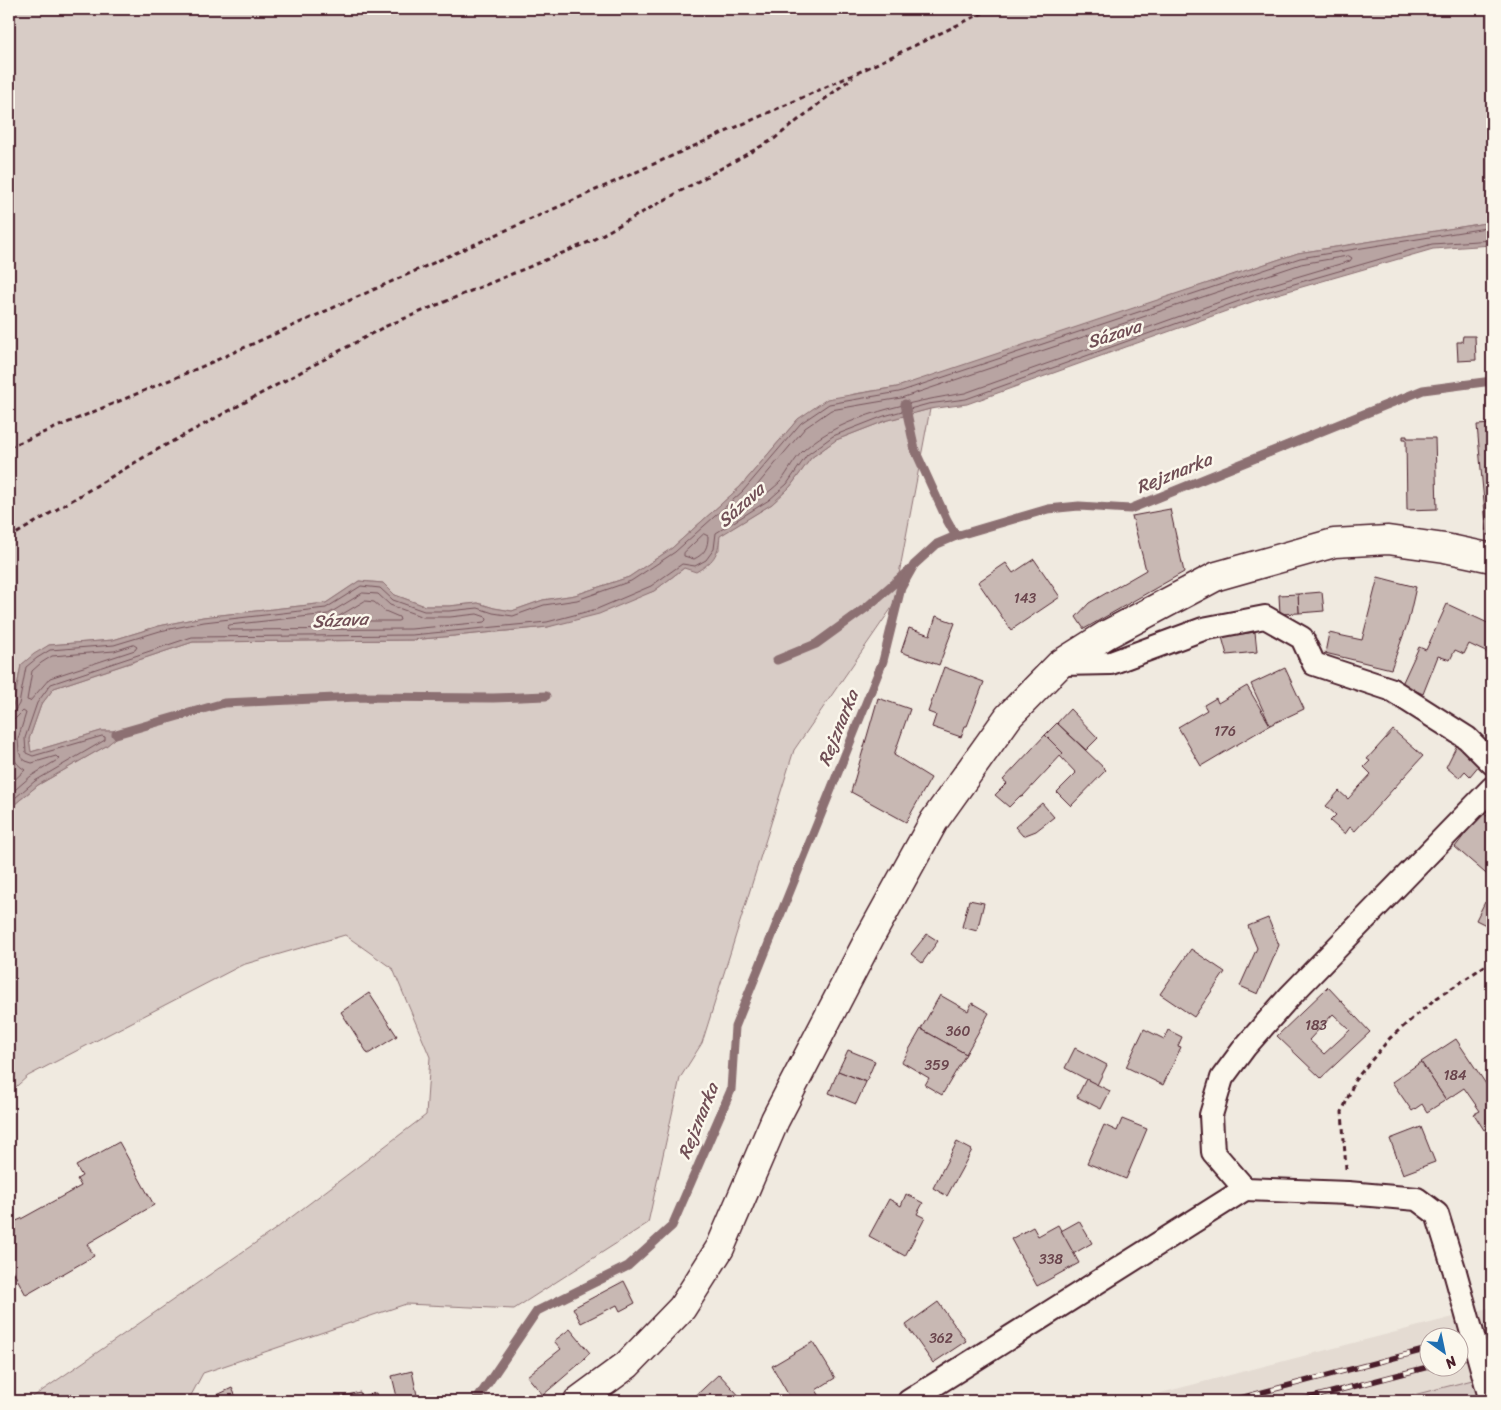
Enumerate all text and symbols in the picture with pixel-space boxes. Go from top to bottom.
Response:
water label: Sázava [1083,310,1147,358]
water label: Rejznarka [1131,443,1219,503]
water label: Sázava [710,473,774,535]
house number: 143 [1014,586,1037,611]
water label: Sázava [312,602,370,637]
water label: Rejznarka [808,683,868,771]
house number: 176 [1214,719,1236,744]
house number: 183 [1305,1013,1327,1038]
house number: 360 [946,1019,970,1044]
house number: 359 [925,1053,950,1078]
house number: 184 [1443,1063,1467,1088]
water label: Rejznarka [668,1076,728,1164]
house number: 338 [1039,1247,1063,1272]
house number: 362 [929,1326,953,1351]
north arrow [1418,1328,1468,1378]
text: N [1440,1349,1463,1376]

